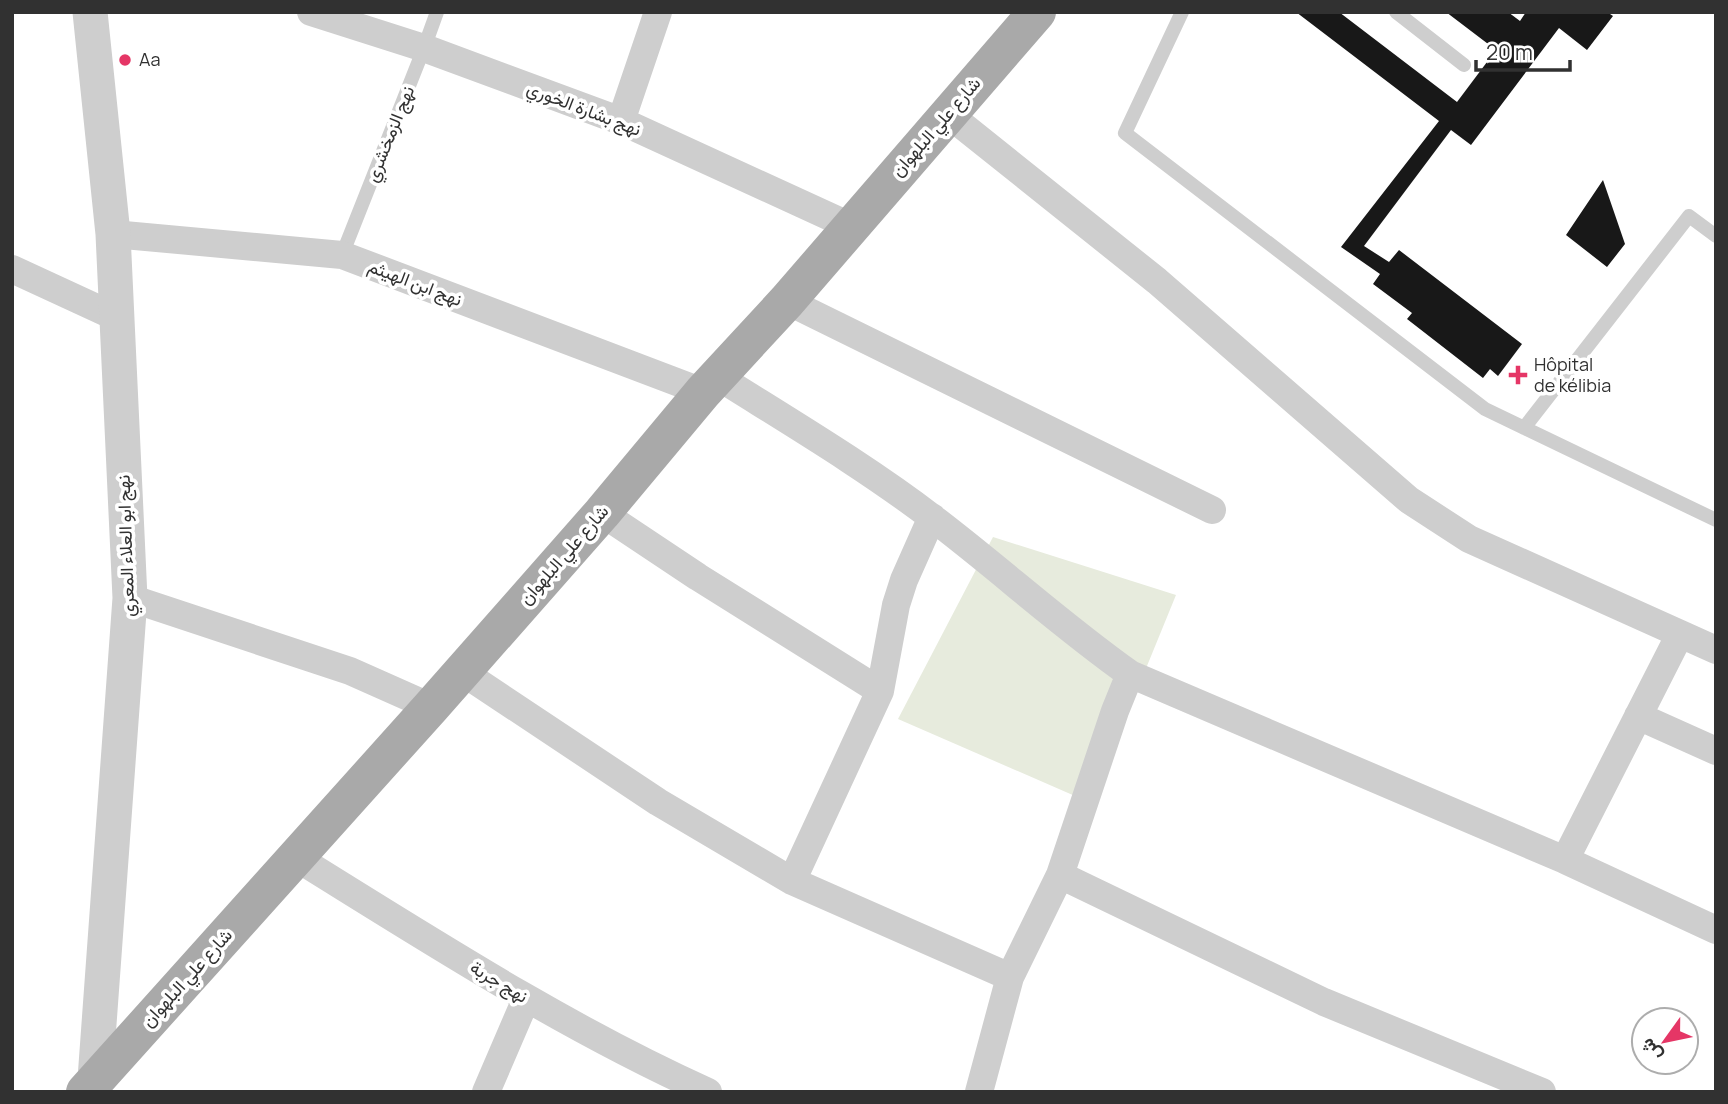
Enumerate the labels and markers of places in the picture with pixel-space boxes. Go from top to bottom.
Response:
place label: Aa [139,47,160,71]
marker: Aa [117,52,133,68]
place label: Hôpital de kélibia [1534,352,1611,397]
marker: Hôpital de kélibia [1508,365,1528,385]

